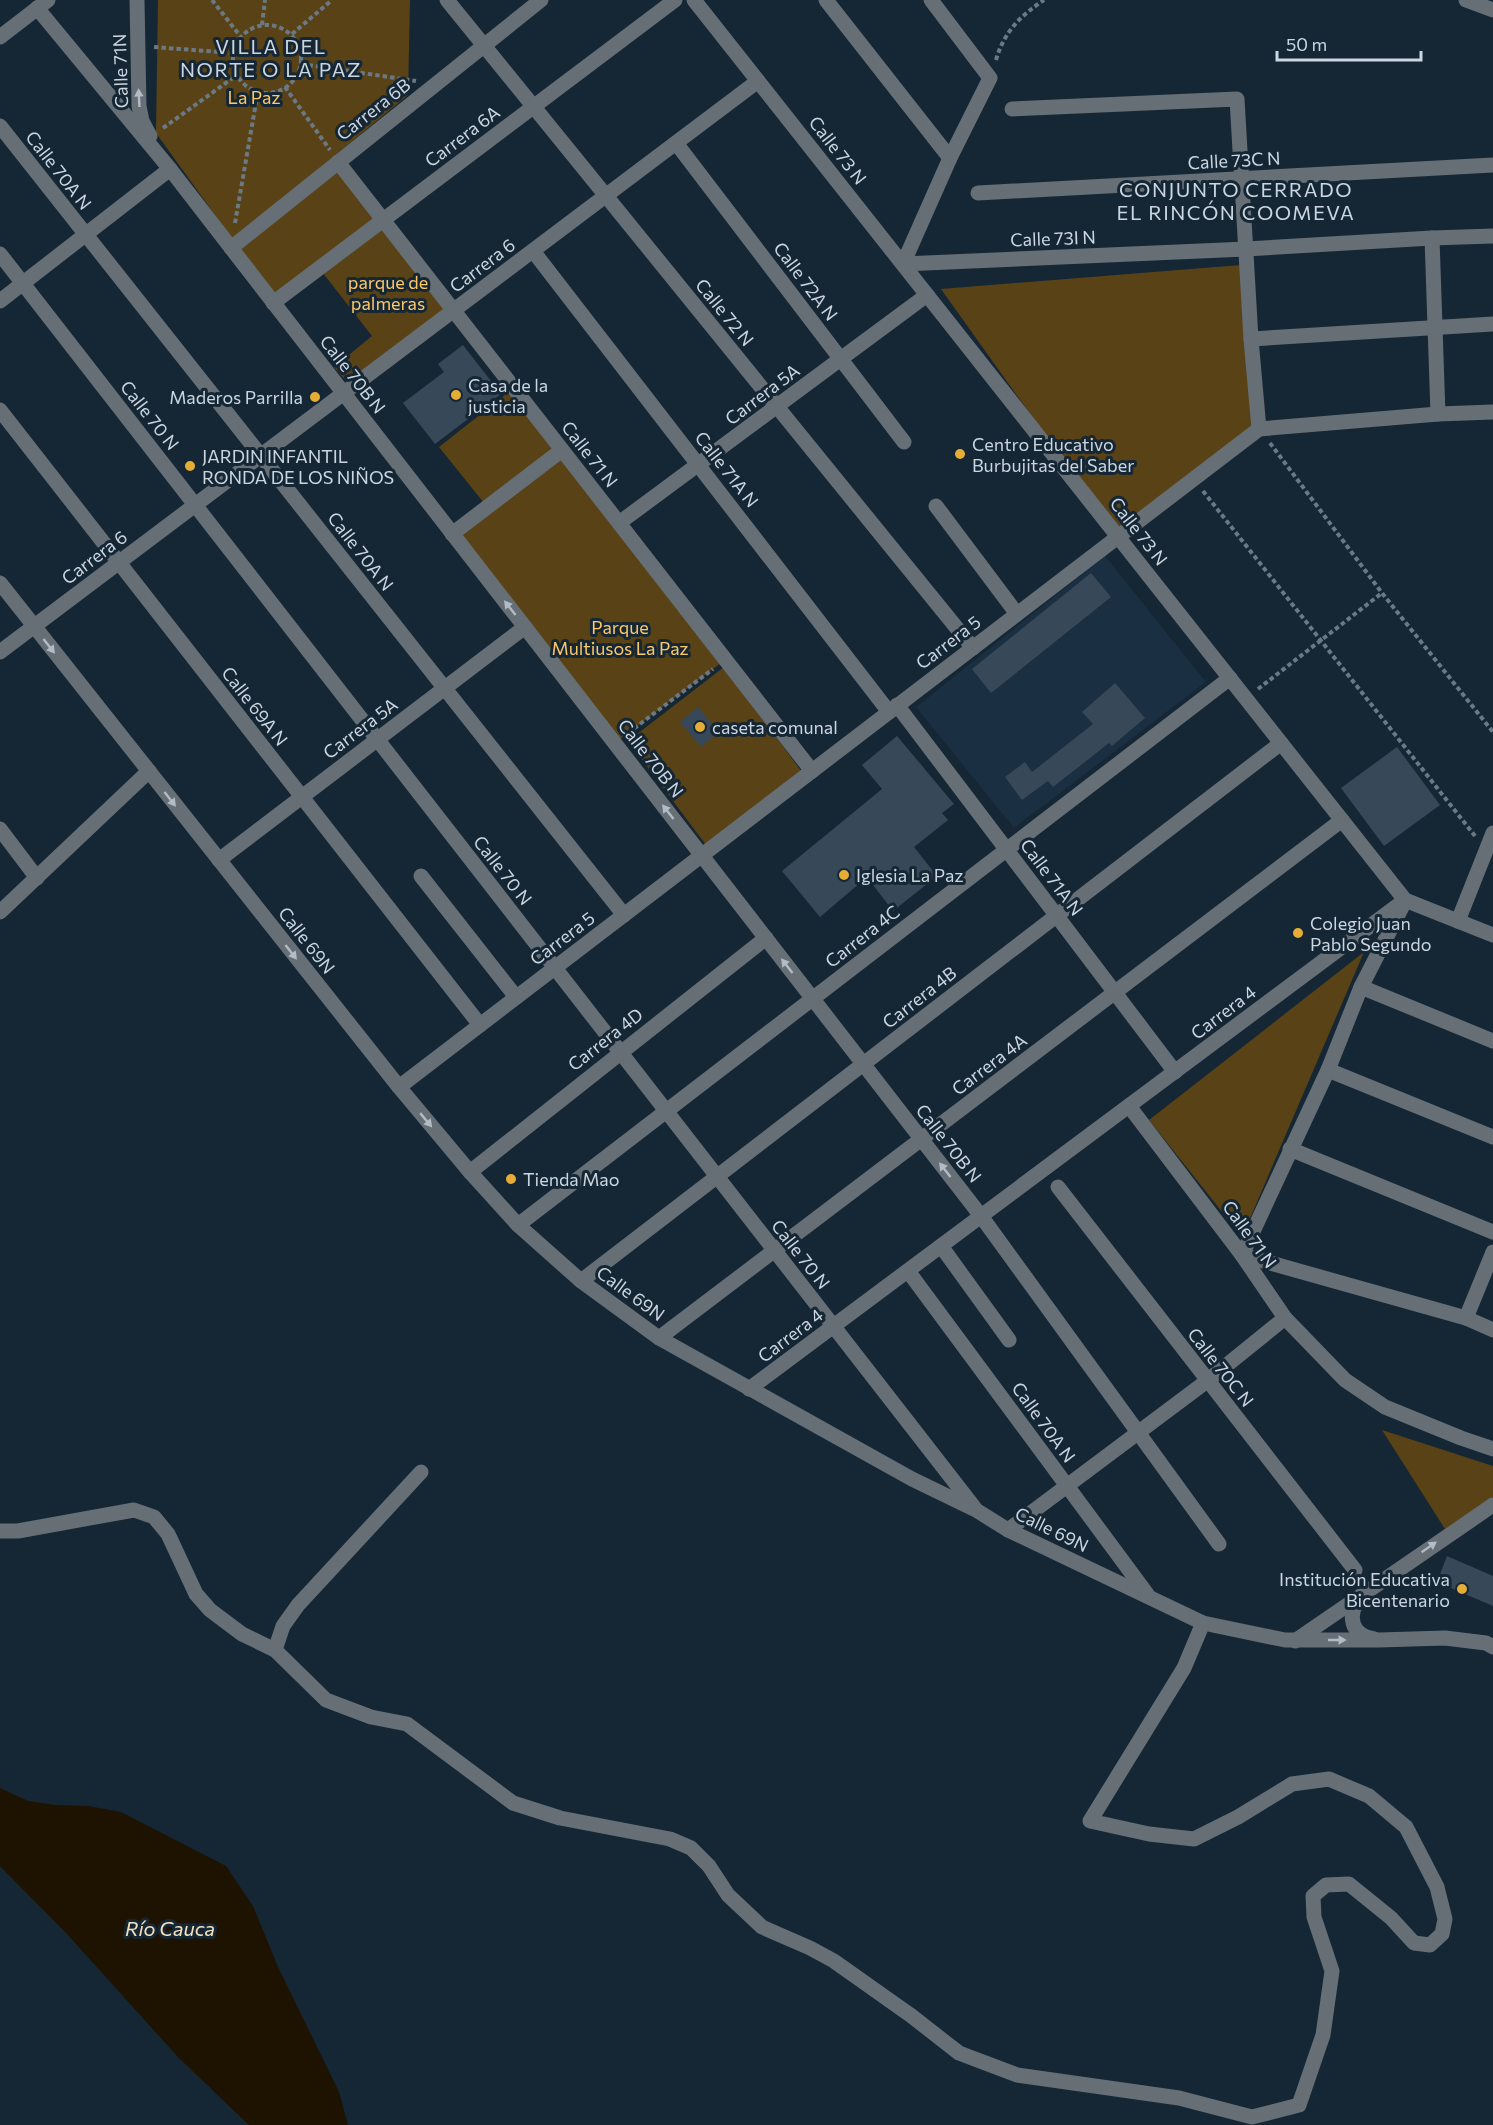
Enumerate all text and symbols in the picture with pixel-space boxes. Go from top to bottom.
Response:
scale bar [1277,24,1421,62]
street label: Calle 71N [108,33,132,109]
text: 50 m [1286,33,1327,55]
district label: VILLA DEL NORTE O LA PAZ [180,34,362,81]
street label: Carrera 6B [332,73,414,145]
park label: La Paz [228,86,280,108]
one-way arrow [134,88,143,107]
street label: Carrera 6A [420,101,504,171]
street label: Calle 73 N [805,111,871,189]
street label: Calle 70A N [21,126,97,214]
street label: Calle 73C N [1187,147,1281,173]
district label: CONJUNTO CERRADO EL RINCÓN COOMEVA [1117,177,1355,224]
street label: Calle 73I N [1010,226,1096,250]
street label: Carrera 6 [445,233,519,297]
street label: Calle 72A N [769,237,843,325]
park label: parque de palmeras [348,271,428,314]
street label: Calle 72 N [691,274,759,350]
street label: Calle 70B N [315,330,391,418]
street label: Carrera 5A [720,359,804,429]
place label: Casa de la justicia [468,374,548,417]
street label: Calle 70 N [116,376,184,454]
place label: Maderos Parrilla [169,386,303,408]
marker: Casa de la justicia [449,388,463,402]
marker: Maderos Parrilla [308,390,322,404]
street label: Calle 71 N [557,416,623,492]
street label: Calle 71A N [690,427,764,511]
place label: Centro Educativo Burbujitas del Saber [972,433,1134,476]
place label: JARDIN INFANTIL RONDA DE LOS NIÑOS [202,445,394,488]
marker: Centro Educativo Burbujitas del Saber [953,447,967,461]
marker: JARDIN INFANTIL RONDA DE LOS NIÑOS [183,459,197,473]
street label: Calle 73 N [1106,492,1172,570]
street label: Calle 70A N [323,507,399,595]
street label: Carrera 6 [57,525,131,589]
one-way arrow [503,600,516,616]
street label: Carrera 5 [911,610,985,674]
park label: Parque Multiusos La Paz [551,616,689,659]
one-way arrow [43,638,56,654]
street label: Calle 69A N [217,662,293,750]
street label: Carrera 5A [318,693,402,763]
street label: Calle 70B N [613,714,689,802]
place label: caseta comunal [712,716,838,738]
marker: caseta comunal [693,720,707,734]
one-way arrow [164,791,176,806]
one-way arrow [661,804,674,820]
street label: Calle 70 N [469,831,537,909]
street label: Calle 71A N [1016,834,1088,920]
place label: Iglesia La Paz [856,864,963,886]
marker: Iglesia La Paz [837,868,851,882]
street label: Carrera 4C [820,900,904,972]
street label: Calle 69N [274,902,340,978]
street label: Carrera 5 [525,906,599,970]
place label: Colegio Juan Pablo Segundo [1310,912,1431,955]
marker: Colegio Juan Pablo Segundo [1291,926,1305,940]
one-way arrow [285,944,297,959]
one-way arrow [781,958,794,974]
street label: Carrera 4B [878,961,960,1033]
street label: Carrera 4 [1186,980,1260,1044]
street label: Carrera 4D [563,1003,647,1075]
street label: Carrera 4A [947,1029,1031,1099]
street label: Calle 70B N [911,1099,987,1187]
one-way arrow [420,1112,433,1128]
one-way arrow [939,1162,952,1178]
place label: Tienda Mao [523,1168,619,1190]
marker: Tienda Mao [504,1172,518,1186]
street label: Calle 71 N [1218,1196,1282,1272]
street label: Calle 70 N [767,1215,835,1293]
street label: Calle 69N [593,1261,669,1325]
street label: Carrera 4 [753,1303,827,1367]
street label: Calle 70C N [1183,1323,1259,1411]
street label: Calle 70A N [1007,1377,1081,1467]
street label: Calle 69N [1012,1502,1092,1556]
one-way arrow [1421,1541,1437,1553]
place label: Institución Educativa Bicentenario [1279,1568,1450,1611]
marker: Institución Educativa Bicentenario [1455,1582,1469,1596]
one-way arrow [1328,1636,1347,1645]
water label: Río Cauca [125,1916,215,1940]

